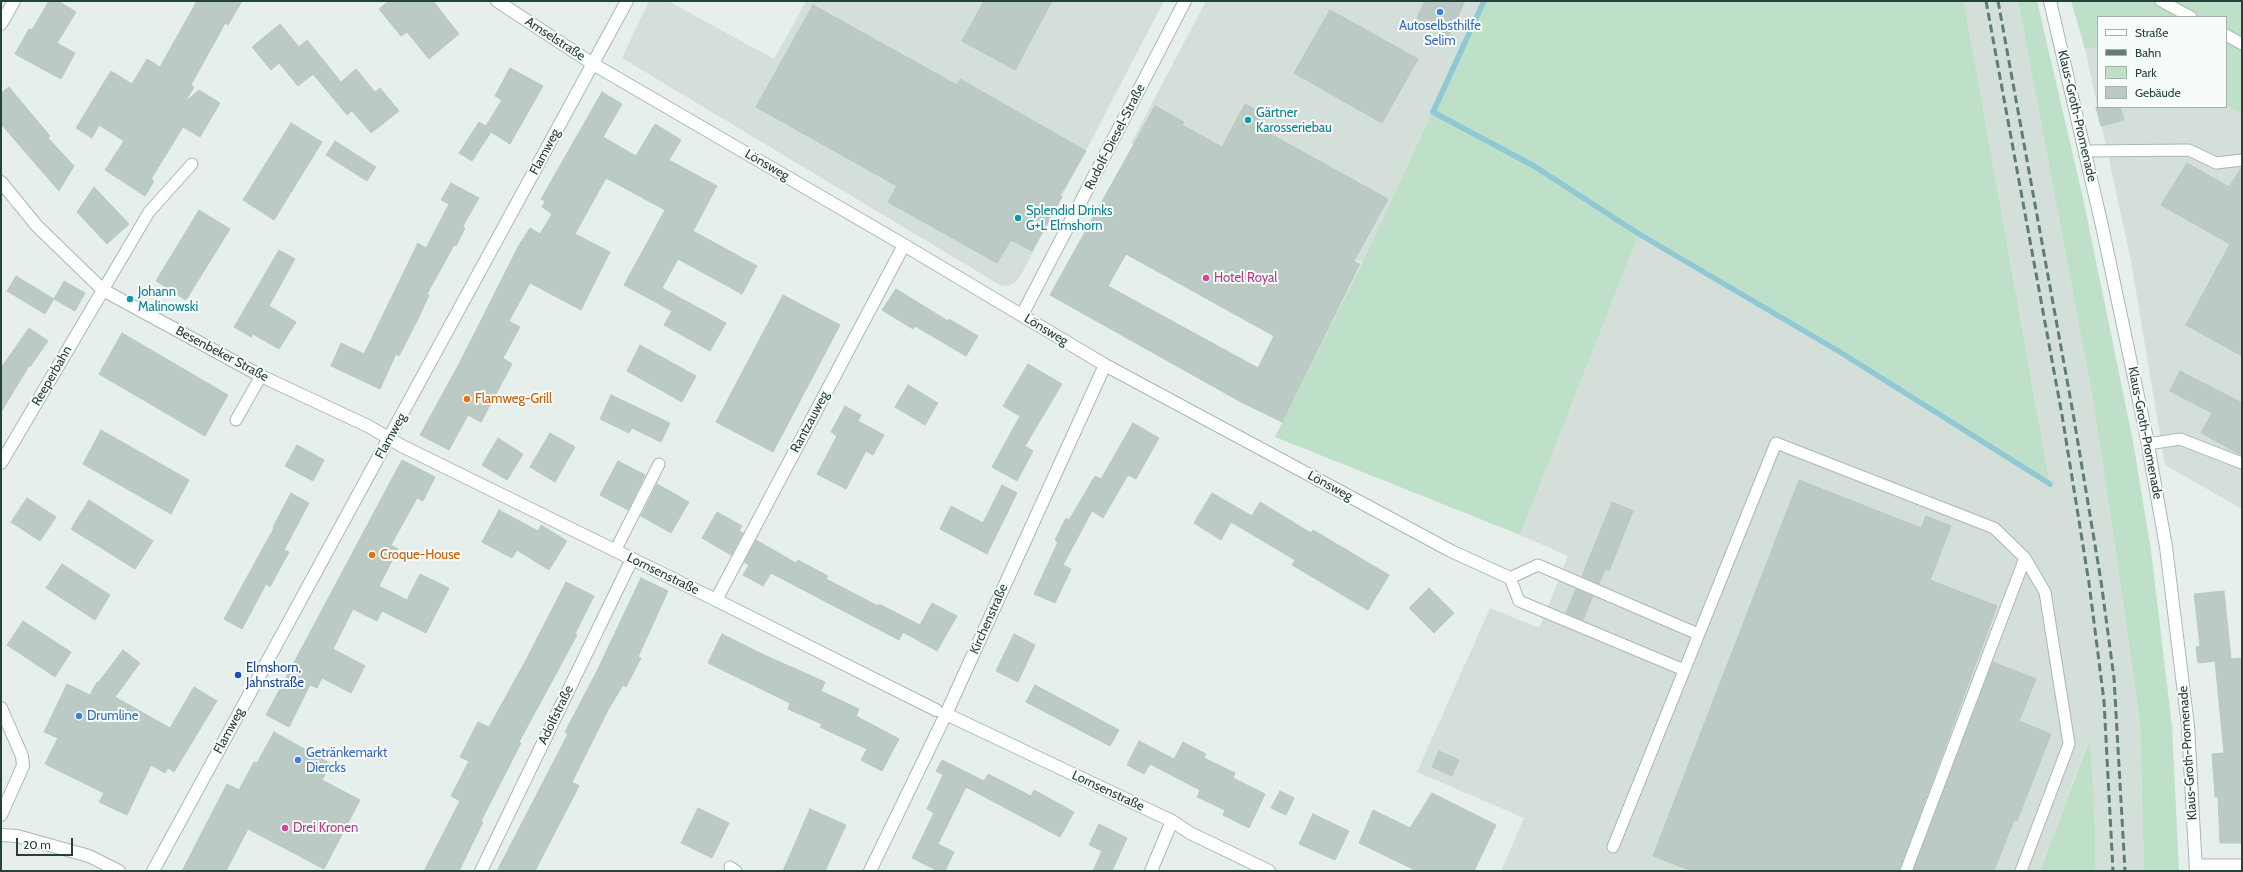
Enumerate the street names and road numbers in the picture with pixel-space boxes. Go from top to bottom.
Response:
street label: Amselstraße [522,14,588,64]
street label: Klaus-Groth-Promenade [2054,49,2100,183]
street label: Rudolf-Diesel-Straße [1082,81,1148,193]
street label: Flamweg [526,126,564,178]
street label: Lönsweg [742,146,792,184]
street label: Lönsweg [1021,311,1071,349]
street label: Besenbeker Straße [173,323,271,385]
street label: Reeperbahn [29,343,75,409]
street label: Klaus-Groth-Promenade [2124,365,2166,501]
street label: Rantzauweg [787,389,833,455]
street label: Flamweg [372,410,410,462]
street label: Lönsweg [1305,468,1355,504]
street label: Lornsenstraße [624,550,702,598]
street label: Kirchenstraße [967,581,1011,657]
street label: Adolfstraße [535,683,577,747]
street label: Klaus-Groth-Promenade [2176,685,2200,821]
street label: Flamweg [210,705,248,757]
street label: Lornsenstraße [1069,767,1147,815]

